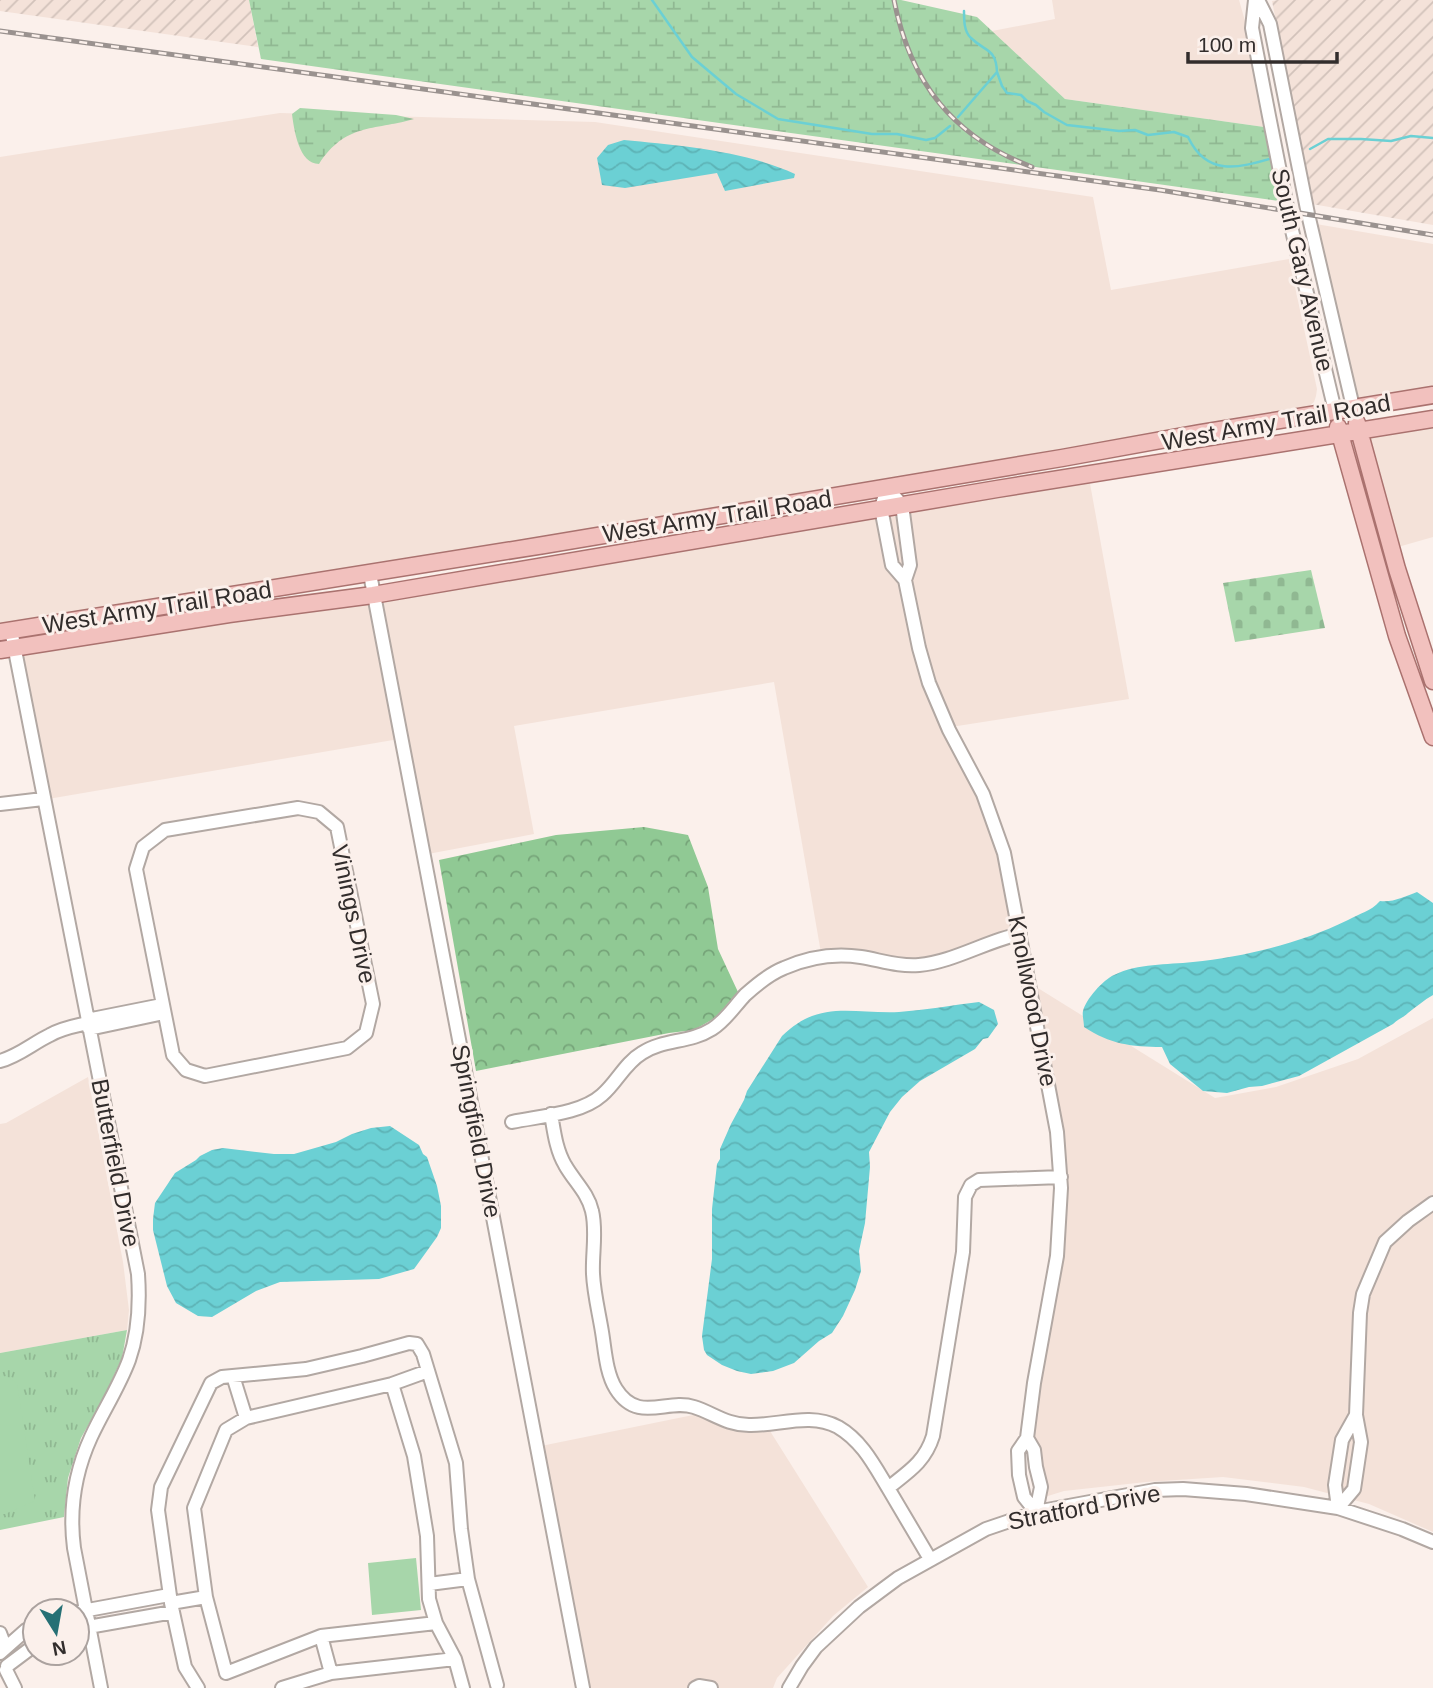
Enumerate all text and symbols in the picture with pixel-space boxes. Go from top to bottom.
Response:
scale bar [1188,21,1337,65]
text: 100 m [1198,33,1256,56]
street label: South Gary Avenue [1266,166,1340,374]
street label: West Army Trail Road [1160,389,1392,455]
street label: West Army Trail Road [601,485,833,547]
street label: West Army Trail Road [41,576,273,638]
street label: Vinings Drive [326,842,382,986]
street label: Knollwood Drive [1003,913,1063,1089]
street label: Springfield Drive [447,1042,507,1220]
street label: Butterfield Drive [86,1077,146,1249]
street label: Stratford Drive [1005,1479,1163,1535]
north arrow [21,1597,91,1667]
text: N [50,1637,68,1660]

